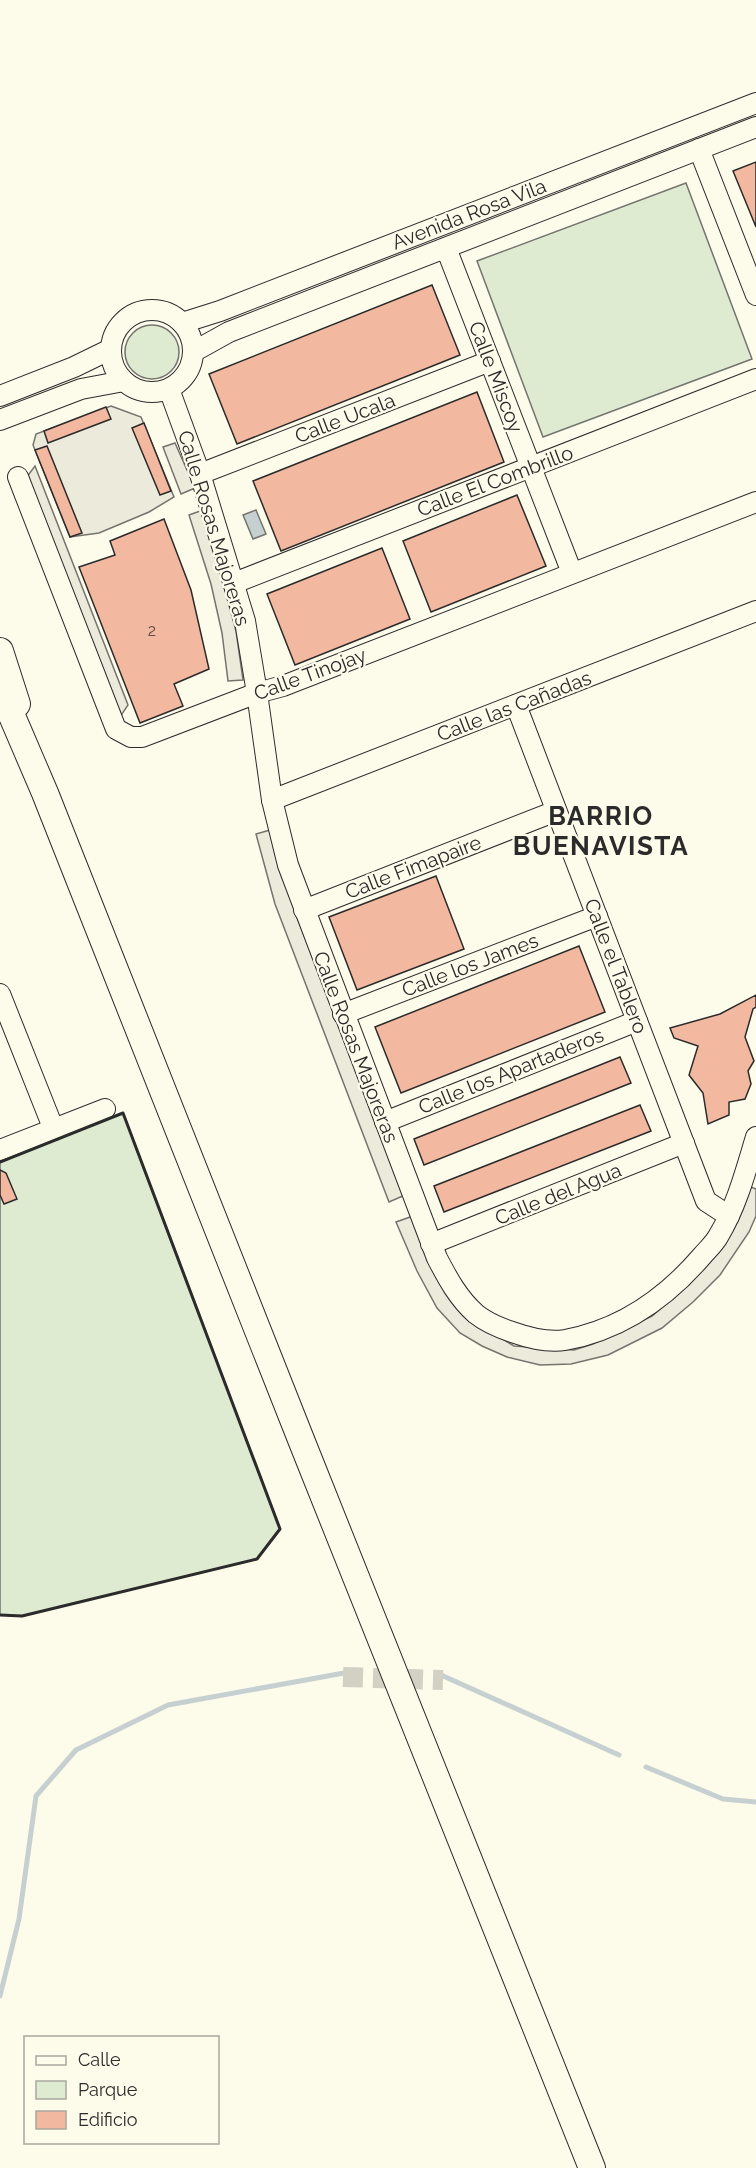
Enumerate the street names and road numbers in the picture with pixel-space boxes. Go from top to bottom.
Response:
street label: Avenida Rosa Vila [388,174,550,254]
street label: Calle Miscoy [464,318,528,436]
street label: Calle Ucala [291,388,399,448]
street label: Calle Rosas Majoreras [173,427,255,629]
street label: Calle El Combrillo [414,440,576,522]
street label: Calle Tinojay [251,643,370,705]
street label: Calle las Cañadas [433,665,595,747]
street label: Calle Fimapaire [342,830,485,904]
street label: Calle el Tablero [579,895,653,1037]
street label: Calle los James [398,928,542,1002]
street label: Calle Rosas Majoreras [308,948,404,1146]
street label: Calle los Apartaderos [415,1023,607,1119]
street label: Calle del Agua [491,1158,625,1230]

